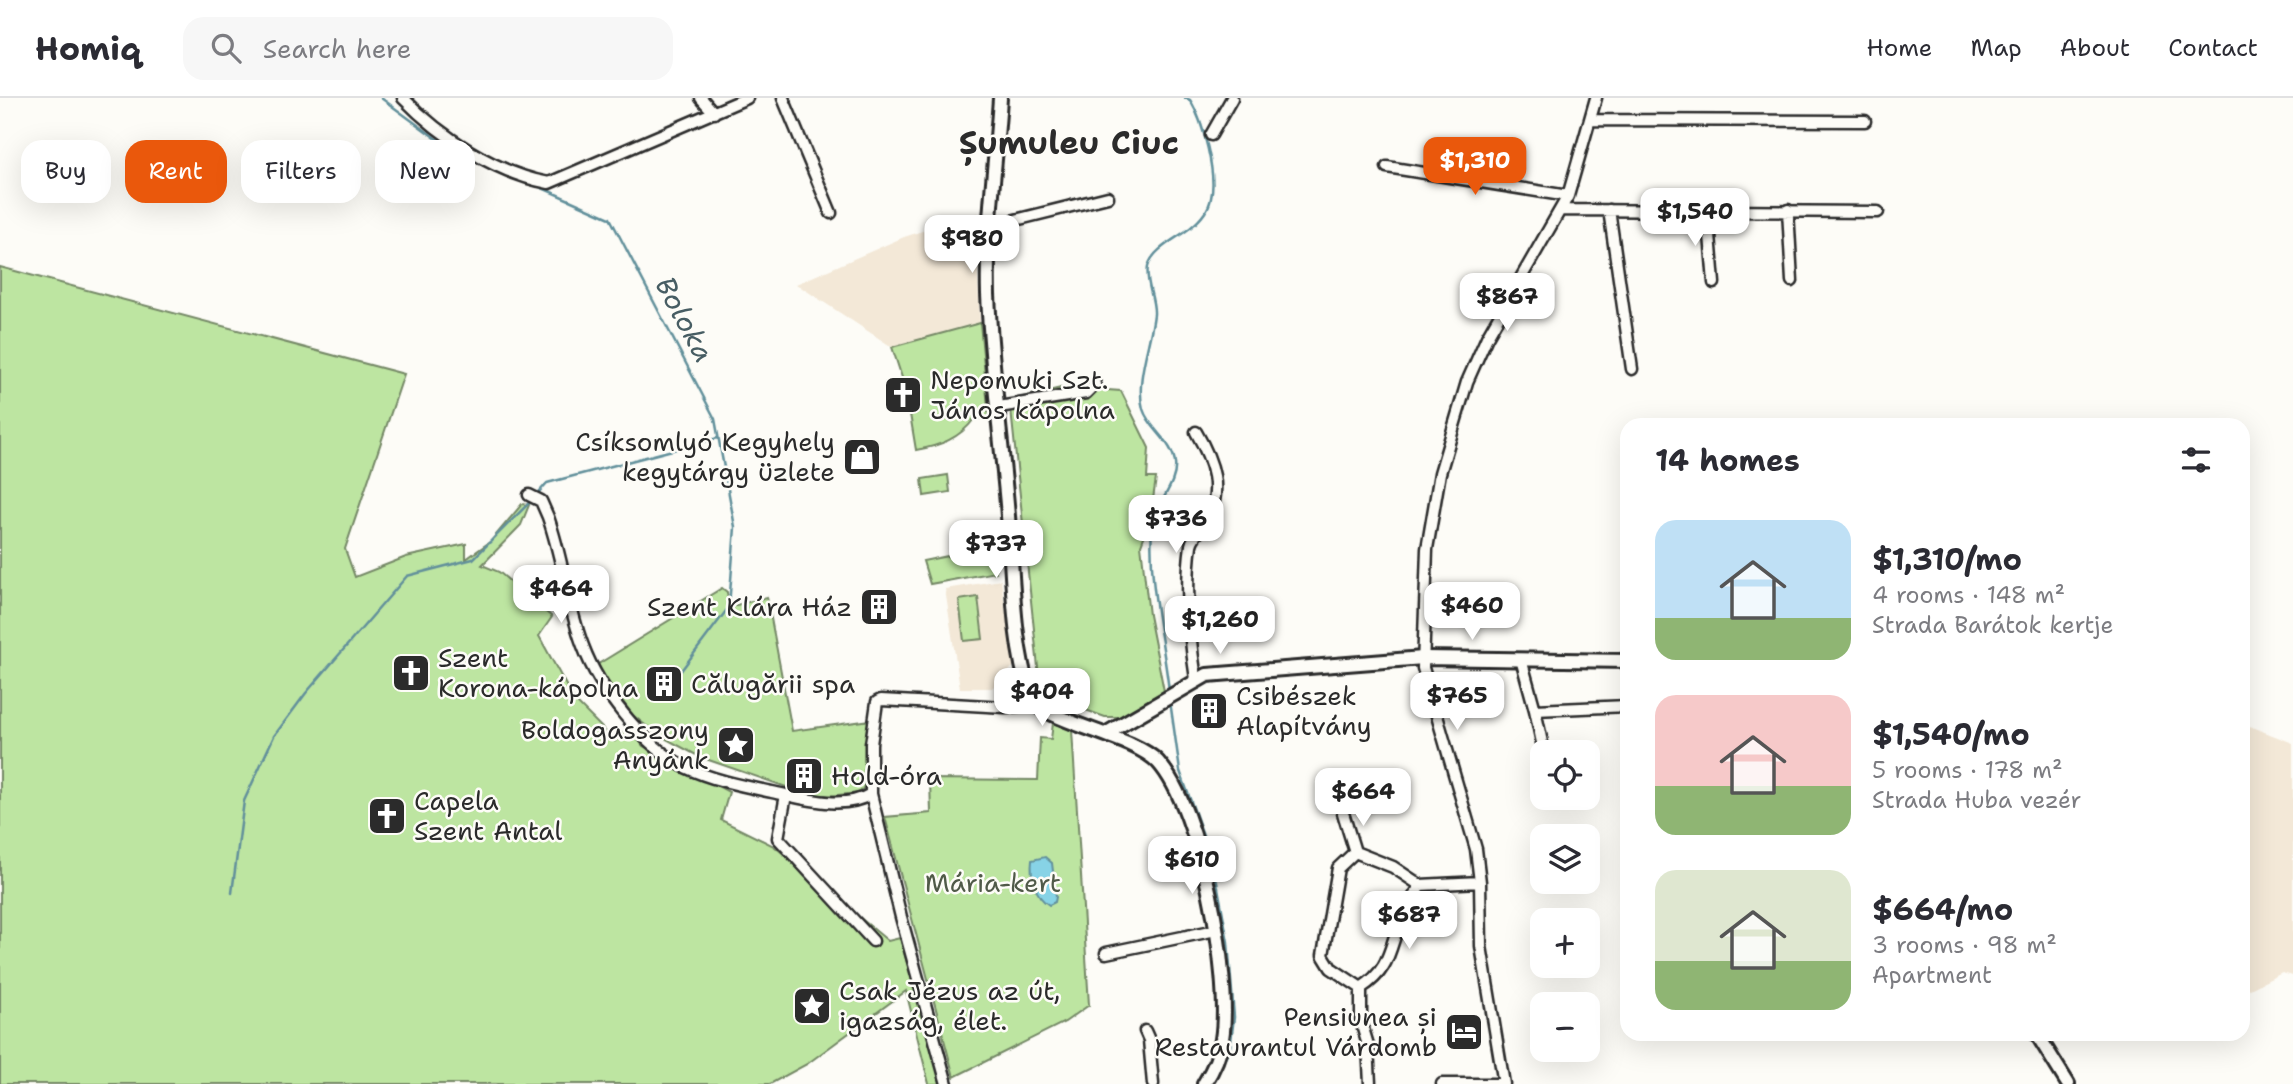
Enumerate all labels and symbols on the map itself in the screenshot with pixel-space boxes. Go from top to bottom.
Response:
district label: Șumuleu Ciuc [959,120,1179,166]
pin: $1,310 [1418,138,1532,197]
pin: $1,540 [1638,188,1752,248]
pin: $980 [931,216,1013,275]
water label: Boloka [647,270,723,368]
pin: $867 [1466,274,1548,333]
place label: Nepomuki Szt. János kápolna [930,362,1115,427]
church icon: Nepomuki Szt. János kápolna [882,374,924,416]
place label: Csíksomlyó Kegyhely kegytárgy üzlete [575,424,835,489]
shop icon: Csíksomlyó Kegyhely kegytárgy üzlete [841,436,883,478]
pin: $736 [1135,496,1217,555]
pin: $737 [955,520,1037,580]
pin: $464 [520,566,602,625]
pin: $460 [1431,582,1513,642]
building icon: Szent Klára Ház [858,586,900,628]
place label: Szent Klára Ház [647,589,852,624]
pin: $1,260 [1163,596,1277,656]
place label: Szent Korona-kápolna [438,640,638,705]
church icon: Szent Korona-kápolna [390,652,432,694]
building icon: Călugării spa [643,663,685,705]
place label: Călugării spa [691,666,855,701]
pin: $404 [1001,668,1083,728]
pin: $765 [1416,672,1498,732]
place label: Csibészek Alapítvány [1236,678,1372,743]
building icon: Csibészek Alapítvány [1188,690,1230,732]
place label: Boldogasszony Anyánk [521,712,709,777]
place icon: Boldogasszony Anyánk [715,724,757,766]
building icon: Hold-óra [783,755,825,797]
place label: Hold-óra [831,758,942,793]
pin: $664 [1322,768,1404,828]
place label: Capela Szent Antal [414,783,562,848]
church icon: Capela Szent Antal [366,795,408,837]
pin: $610 [1151,836,1233,896]
park label: Mária-kert [925,865,1061,900]
pin: $687 [1368,892,1450,951]
place label: Csak Jézus az út, igazság, élet. [839,973,1061,1038]
place icon: Csak Jézus az út, igazság, élet. [791,985,833,1027]
place label: Pensiunea și Restaurantul Várdomb [1154,999,1437,1064]
hotel icon: Pensiunea și Restaurantul Várdomb [1443,1011,1485,1053]

